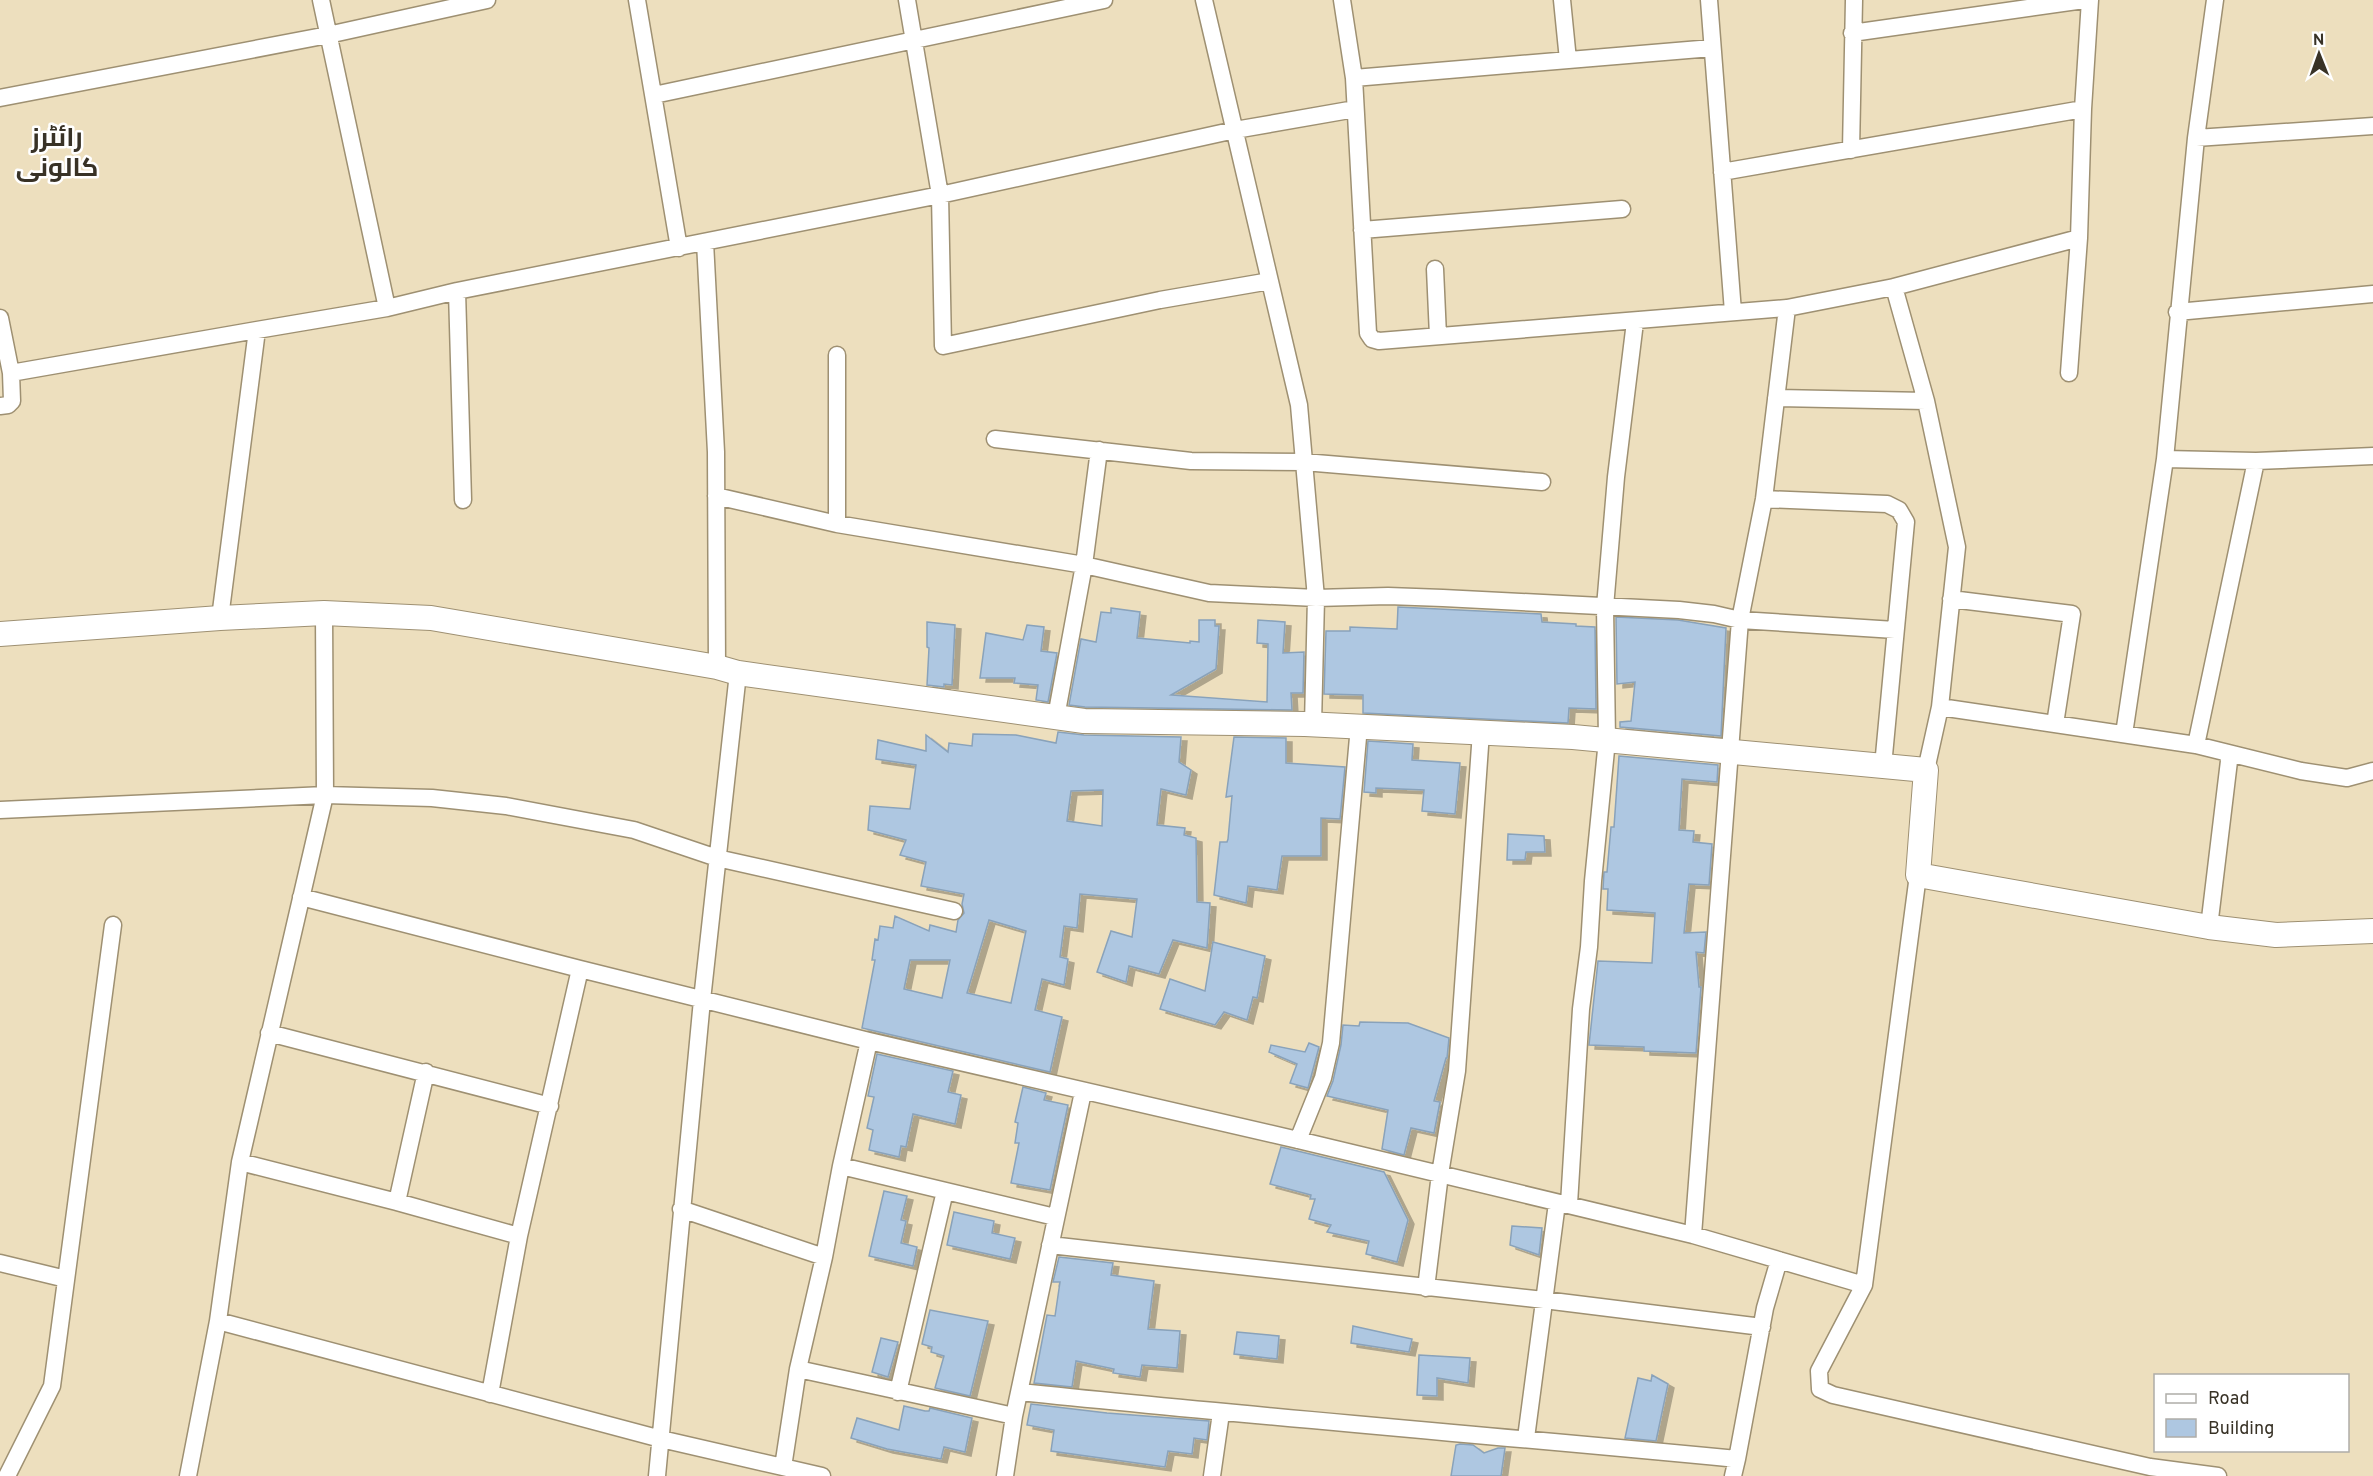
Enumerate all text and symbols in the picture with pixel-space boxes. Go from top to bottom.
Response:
north arrow [2289,24,2349,84]
text: N [2313,31,2325,51]
district label: رائٹرز کالونی [16,123,98,186]
legend [2154,1374,2349,1452]
text: Road [2208,1388,2250,1411]
text: Building [2208,1418,2274,1441]

